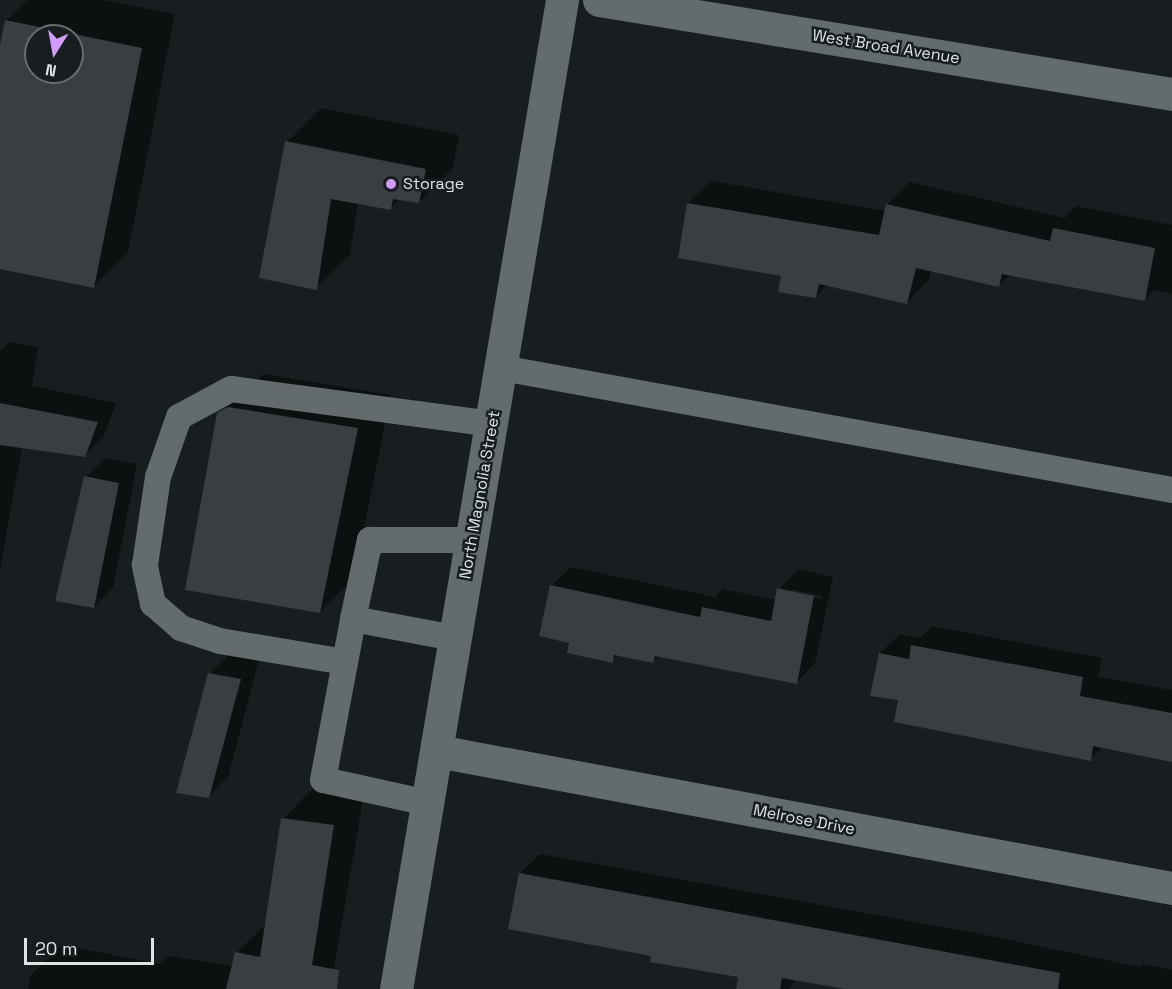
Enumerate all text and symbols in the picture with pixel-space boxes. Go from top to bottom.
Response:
north arrow [24,24,84,84]
street label: West Broad Avenue [811,26,961,68]
text: N [44,59,58,82]
place label: Storage [403,174,464,194]
marker: Storage [384,177,398,191]
street label: North Magnolia Street [456,409,504,581]
street label: Melrose Drive [752,801,856,839]
scale bar [27,926,158,964]
text: 20 m [35,937,78,960]

